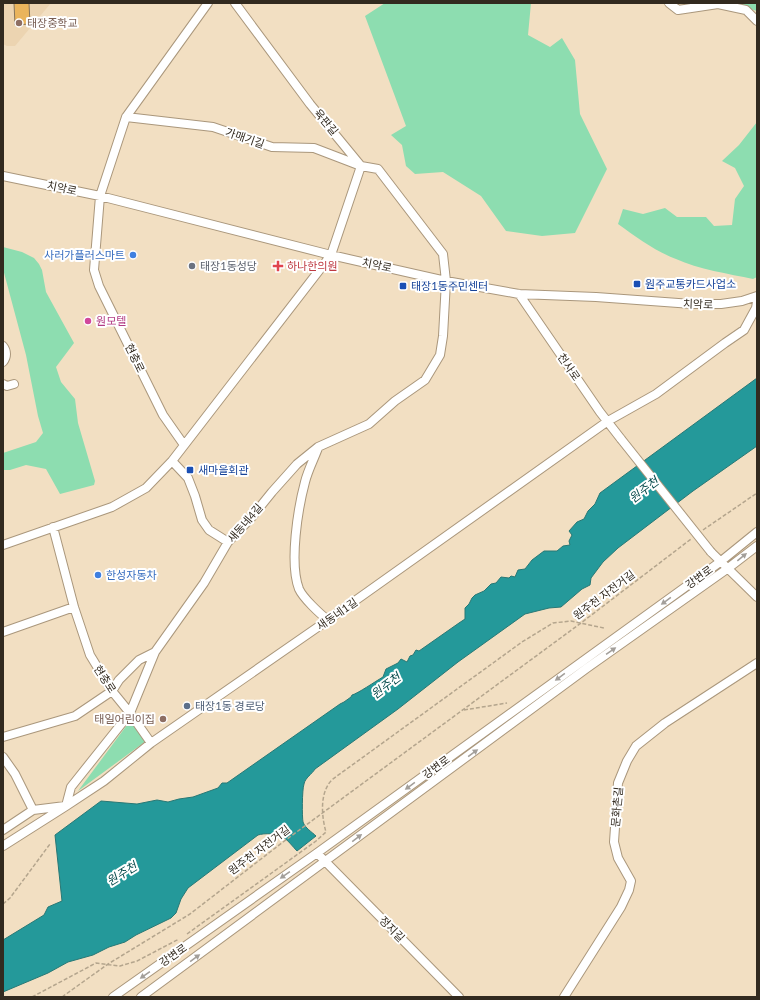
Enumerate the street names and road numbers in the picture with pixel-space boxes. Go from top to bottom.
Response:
street label: 육판길 [312,106,341,137]
street label: 가매기길 [224,125,266,150]
street label: 치악로 [46,178,78,197]
street label: 치악로 [361,255,393,274]
street label: 치악로 [683,296,713,311]
street label: 현충로 [123,341,148,374]
street label: 천사로 [555,351,583,383]
street label: 새동네4길 [224,501,265,545]
street label: 강변로 [683,562,715,591]
street label: 원주천 자전거길 [570,567,637,622]
street label: 새동네1길 [314,595,360,632]
street label: 현충로 [92,662,119,695]
street label: 강변로 [420,752,452,781]
street label: 문화촌길 [608,786,625,828]
street label: 원주천 자전거길 [225,822,292,877]
street label: 정지길 [377,913,408,944]
street label: 강변로 [157,941,189,969]

